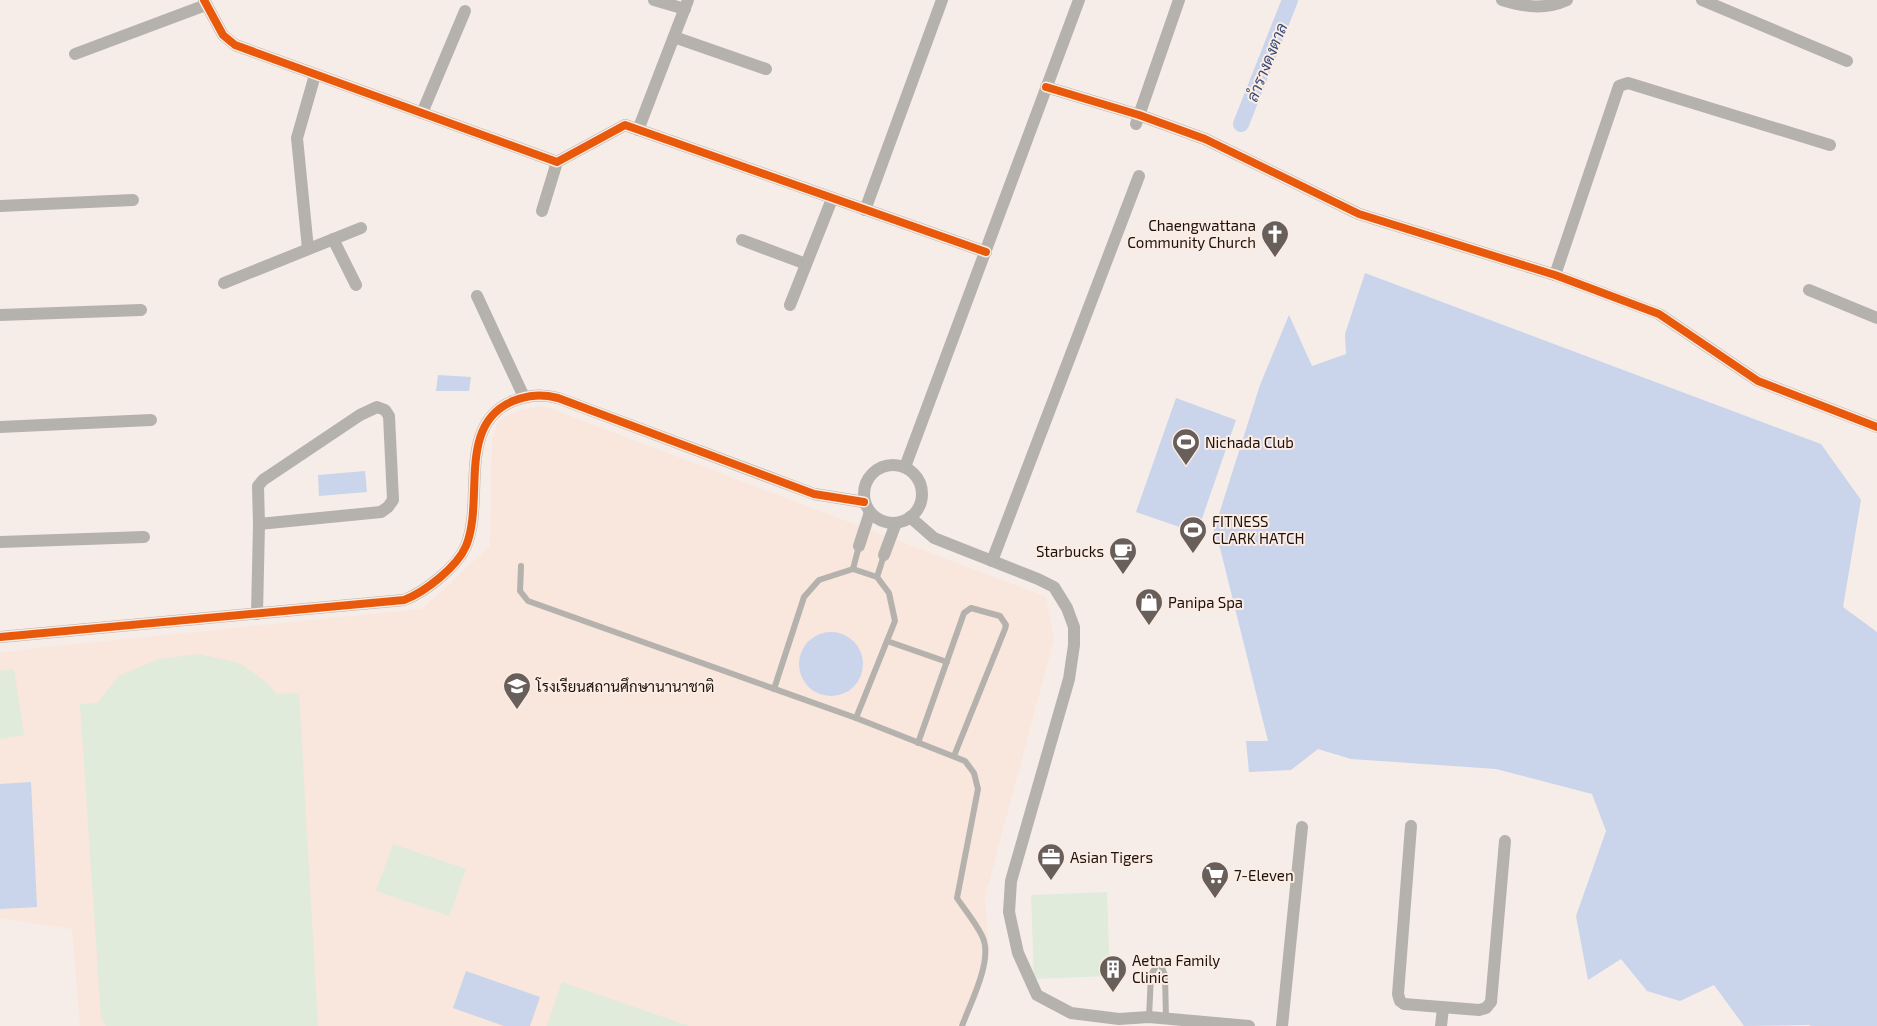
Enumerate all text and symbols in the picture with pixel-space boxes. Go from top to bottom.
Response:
water label: ลำรางดงตาล [1242,20,1290,104]
place label: Chaengwattana Community Church [1127,216,1256,251]
church icon: Chaengwattana Community Church [1260,219,1290,258]
sports icon: Nichada Club [1171,427,1201,466]
place label: Nichada Club [1205,433,1294,451]
place label: FITNESS CLARK HATCH [1212,512,1304,547]
sports icon: FITNESS CLARK HATCH [1178,515,1208,554]
cafe icon: Starbucks [1108,536,1138,575]
place label: Starbucks [1036,542,1104,560]
shop icon: Panipa Spa [1134,587,1164,626]
place label: Panipa Spa [1168,593,1243,611]
school or university icon: โรงเรียนสถานศึกษานานาชาติ [502,671,532,710]
place label: โรงเรียนสถานศึกษานานาชาติ [535,677,714,695]
office icon: Asian Tigers [1036,842,1066,881]
place label: Asian Tigers [1070,848,1153,866]
supermarket icon: 7-Eleven [1200,860,1230,899]
place label: 7-Eleven [1234,866,1294,884]
place label: Aetna Family Clinic [1132,951,1220,986]
building icon: Aetna Family Clinic [1098,954,1128,993]

